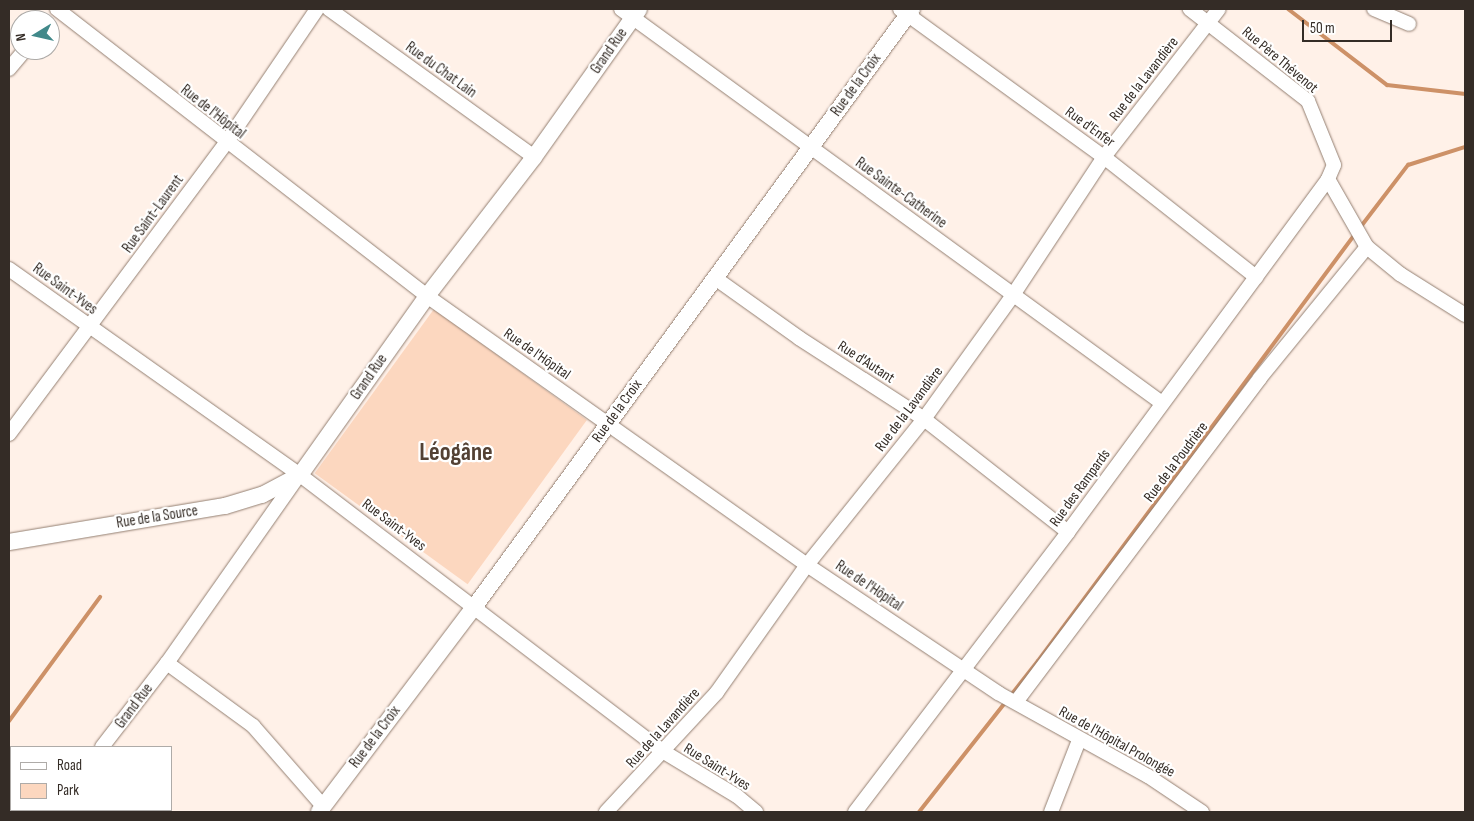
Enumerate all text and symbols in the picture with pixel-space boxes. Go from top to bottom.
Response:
north arrow [10,10,60,60]
scale bar [1304,10,1394,42]
text: 50 m [1310,19,1335,38]
street label: Rue Père Thévenot [1238,23,1322,97]
street label: Grand Rue [587,25,631,77]
text: N [12,32,30,42]
street label: Rue de la Lavandière [1106,34,1182,124]
street label: Rue du Chat Lain [402,38,480,102]
street label: Rue de la Croix [827,50,885,120]
street label: Rue de l'Hôpital [177,81,249,143]
street label: Rue d'Enfer [1062,103,1118,151]
street label: Rue Sainte-Catherine [852,154,950,232]
street label: Rue Saint-Laurent [119,171,187,257]
street label: Rue Saint-Yves [29,260,101,318]
street label: Rue de l'Hôpital [500,324,574,384]
street label: Rue d'Autant [834,337,898,387]
street label: Grand Rue [347,351,391,403]
street label: Rue de la Lavandière [871,363,947,455]
street label: Rue de la Croix [588,376,646,446]
street label: Rue de la Poudrière [1140,418,1212,506]
district label: Léogâne [419,438,493,468]
street label: Rue des Rampards [1046,446,1114,530]
street label: Rue Saint-Yves [358,495,430,555]
street label: Rue de la Source [115,502,199,532]
street label: Rue de l'Hôpital [832,557,906,615]
street label: Grand Rue [111,680,157,732]
street label: Rue de la Lavandière [622,684,704,772]
street label: Rue de la Croix [346,702,404,772]
street label: Rue de l'Hôpital Prolongée [1056,703,1178,781]
street label: Rue Saint-Yves [680,739,754,795]
legend [10,746,172,811]
text: Road [57,756,82,775]
text: Park [57,781,79,800]

